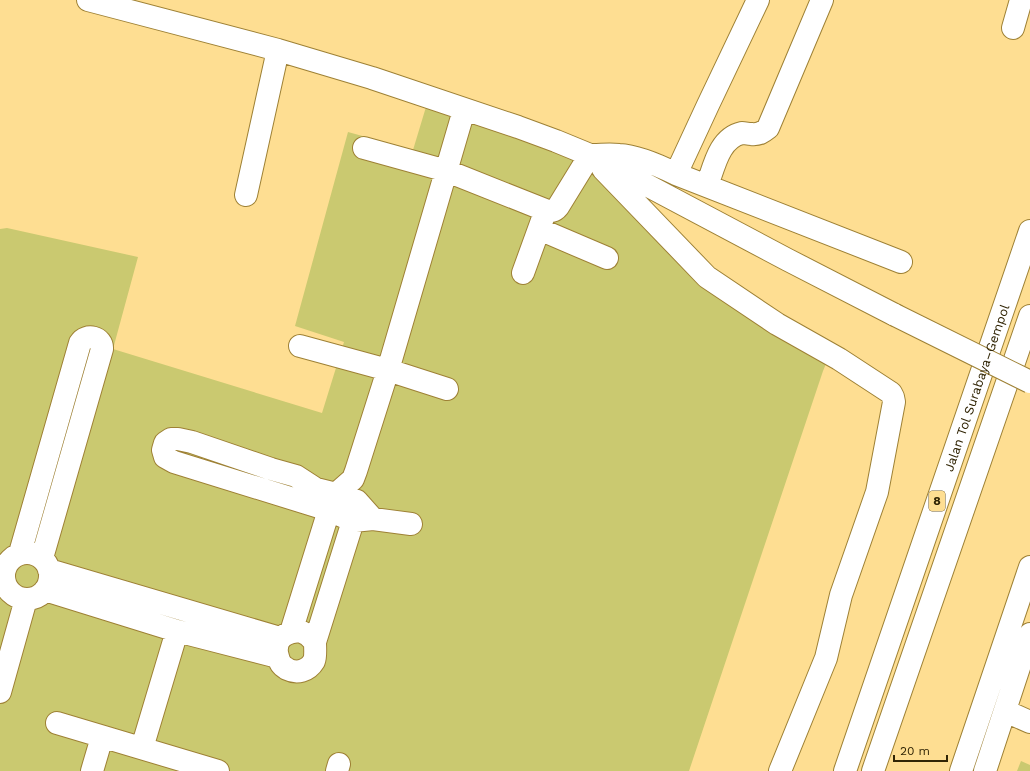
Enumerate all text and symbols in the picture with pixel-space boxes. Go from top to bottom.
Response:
street label: Jalan Tol Surabaya–Gempol [941,302,1012,474]
road number: 8 [929,491,945,511]
scale bar [894,737,947,763]
text: 20 m [900,744,930,758]

